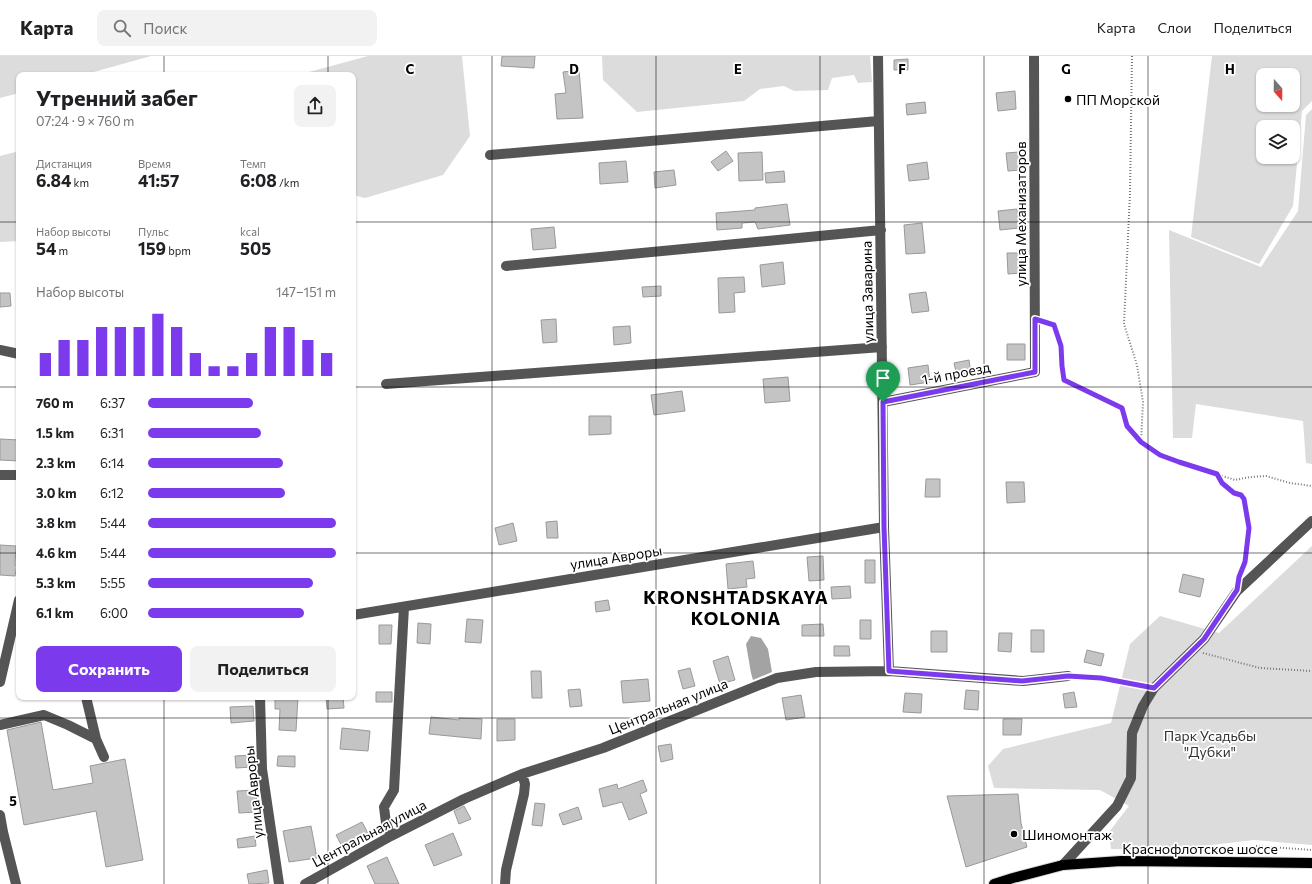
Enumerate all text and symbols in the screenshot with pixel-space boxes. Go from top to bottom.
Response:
search box [97,10,377,46]
text: Карта [20,16,73,39]
icon: search [111,17,133,39]
text: Поиск [143,19,188,37]
text: Карта [1097,19,1135,36]
text: Слои [1157,19,1192,36]
text: Поделиться [1214,19,1292,36]
text: C [406,61,415,77]
text: D [569,61,579,77]
text: E [734,61,742,77]
text: F [898,61,906,77]
text: G [1061,61,1071,77]
text: H [1225,61,1235,77]
north arrow [1256,68,1300,112]
map controls [1256,68,1300,164]
text: Утренний забег [36,84,198,111]
button: share [294,85,336,127]
place label: ПП Морской [1076,91,1160,108]
marker: ПП Морской [1063,94,1073,104]
text: 07:24 · 9 × 760 m [36,113,134,129]
button: layers [1256,120,1300,164]
street label: улица Механизаторов [1012,141,1029,287]
text: Дистанция [36,157,92,170]
text: Время [138,157,171,170]
text: Темп [240,157,266,170]
text: 6.84 [36,170,71,191]
text: 41:57 [138,170,179,191]
text: 6:08 [240,170,277,191]
text: km [71,176,89,189]
text: /km [277,176,299,189]
text: Набор высоты [36,225,111,238]
text: Пульс [138,225,169,238]
text: kcal [240,225,260,238]
text: 54 [36,238,56,259]
text: 159 [138,238,166,259]
text: 505 [240,238,271,259]
street label: улица Заварина [858,241,876,343]
text: m [56,244,68,257]
text: bpm [166,244,191,257]
text: Набор высоты [36,284,124,300]
text: 147–151 m [276,284,336,300]
street label: 1-й проезд [920,358,992,388]
pin [866,361,900,402]
icon: arrive [872,367,894,389]
text: 760 m [36,395,74,411]
text: 6:37 [100,395,125,411]
text: 1.5 km [36,425,74,441]
text: 6:31 [100,425,124,441]
text: 2.3 km [36,455,76,471]
text: 6:14 [100,455,124,471]
text: 3.0 km [36,485,77,501]
text: 6:12 [100,485,124,501]
text: 3.8 km [36,515,76,531]
text: 5:44 [100,515,126,531]
street label: улица Авроры [569,541,663,573]
text: 4.6 km [36,545,77,561]
text: 5:44 [100,545,126,561]
text: 5.3 km [36,575,76,591]
text: 5:55 [100,575,125,591]
district label: KRONSHTADSKAYA KOLONIA [643,586,829,629]
text: 6.1 km [36,605,74,621]
text: 6:00 [100,605,128,621]
button: Сохранить [36,646,182,692]
button: Поделиться [190,646,336,692]
street label: Центральная улица [606,674,730,738]
park label: Парк Усадьбы "Дубки" [1164,727,1256,760]
street label: улица Авроры [240,745,266,839]
text: 5 [9,793,17,809]
street label: Центральная улица [309,796,429,870]
place label: Шиномонтаж [1022,826,1112,843]
marker: Шиномонтаж [1009,829,1019,839]
street label: Краснофлотское шоссе [1122,840,1278,857]

